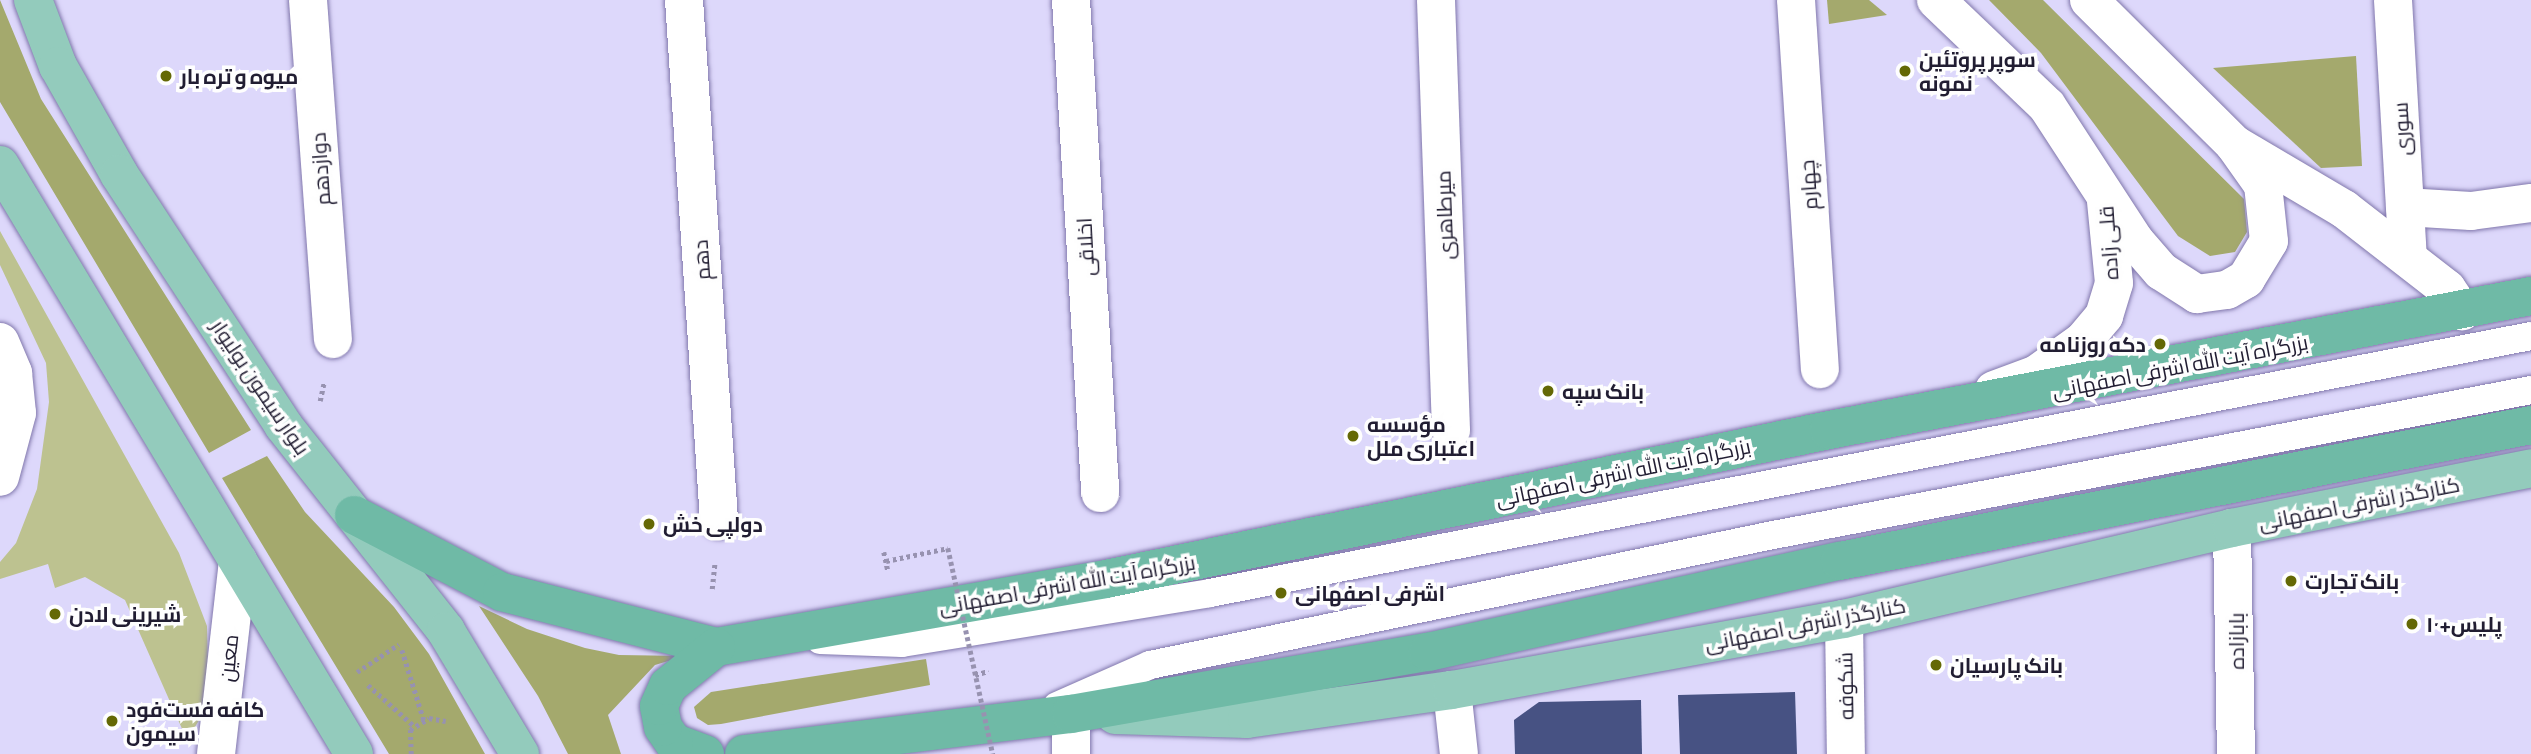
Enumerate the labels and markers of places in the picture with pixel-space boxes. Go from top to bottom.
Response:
place label: سوپر پروتئین نمونه [1919,46,2036,96]
place label: میوه و تره بار [180,63,299,89]
marker: سوپر پروتئین نمونه [1897,63,1913,79]
marker: میوه و تره بار [158,68,174,84]
place label: دکه روزنامه [2040,331,2146,357]
marker: دکه روزنامه [2152,336,2168,352]
place label: بانک سپه [1562,378,1644,404]
marker: بانک سپه [1540,383,1556,399]
place label: مؤسسه اعتباری ملل [1367,411,1475,461]
marker: مؤسسه اعتباری ملل [1345,428,1361,444]
place label: دولپی خش [663,511,763,537]
marker: دولپی خش [641,516,657,532]
place label: بانک تجارت [2305,568,2399,594]
marker: بانک تجارت [2283,573,2299,589]
place label: اشرفی اصفهانی [1295,580,1445,606]
marker: اشرفی اصفهانی [1273,585,1289,601]
place label: شیرینی لادن [69,601,181,627]
marker: شیرینی لادن [47,606,63,622]
place label: پلیس+۱۰ [2426,611,2502,637]
marker: پلیس+۱۰ [2404,616,2420,632]
place label: بانک پارسیان [1950,652,2063,678]
marker: بانک پارسیان [1928,657,1944,673]
place label: کافه فست‌فود سیمون [126,696,264,746]
marker: کافه فست‌فود سیمون [104,713,120,729]

